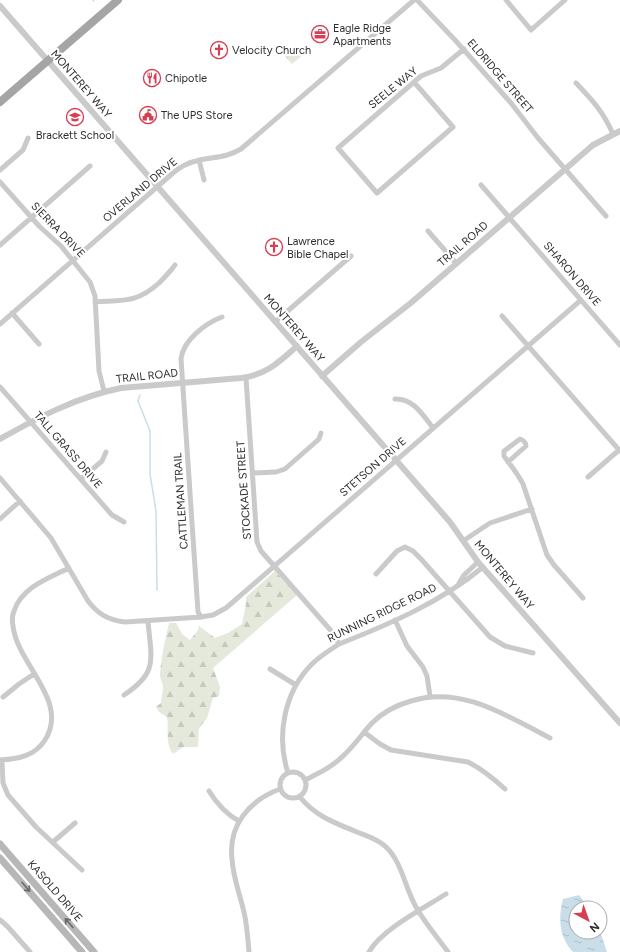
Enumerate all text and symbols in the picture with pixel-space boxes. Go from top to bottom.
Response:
place label: Eagle Ridge Apartments [333,22,391,48]
office icon: Eagle Ridge Apartments [310,24,330,44]
street label: ELDRIDGE STREET [464,36,536,116]
church icon: Velocity Church [209,40,229,60]
place label: Velocity Church [232,44,311,57]
street label: MONTEREY WAY [48,47,114,121]
street label: SEELE WAY [366,64,420,112]
restaurant icon: Chipotle [142,68,162,88]
place label: Chipotle [165,72,207,85]
public building icon: The UPS Store [138,105,158,125]
school or university icon: Brackett School [65,107,85,127]
place label: The UPS Store [161,109,233,122]
place label: Brackett School [36,129,114,142]
street label: OVERLAND DRIVE [100,155,180,225]
street label: SIERRA DRIVE [28,200,88,260]
street label: TRAIL ROAD [435,218,491,269]
place label: Lawrence Bible Chapel [287,235,348,261]
church icon: Lawrence Bible Chapel [264,237,284,257]
street label: SHARON DRIVE [541,239,603,309]
street label: MONTEREY WAY [261,291,327,365]
street label: TRAIL ROAD [115,366,179,386]
street label: TALL GRASS DRIVE [31,409,105,491]
street label: STETSON DRIVE [337,435,409,499]
street label: STOCKADE STREET [234,440,254,540]
street label: CATTLEMAN TRAIL [171,452,191,550]
street label: MONTEREY WAY [471,538,537,612]
street label: RUNNING RIDGE ROAD [325,581,439,645]
street label: KASOLD DRIVE [25,858,85,924]
one-way arrow [21,882,30,892]
north arrow [568,900,608,940]
one-way arrow [64,917,73,928]
text: N [587,919,602,935]

